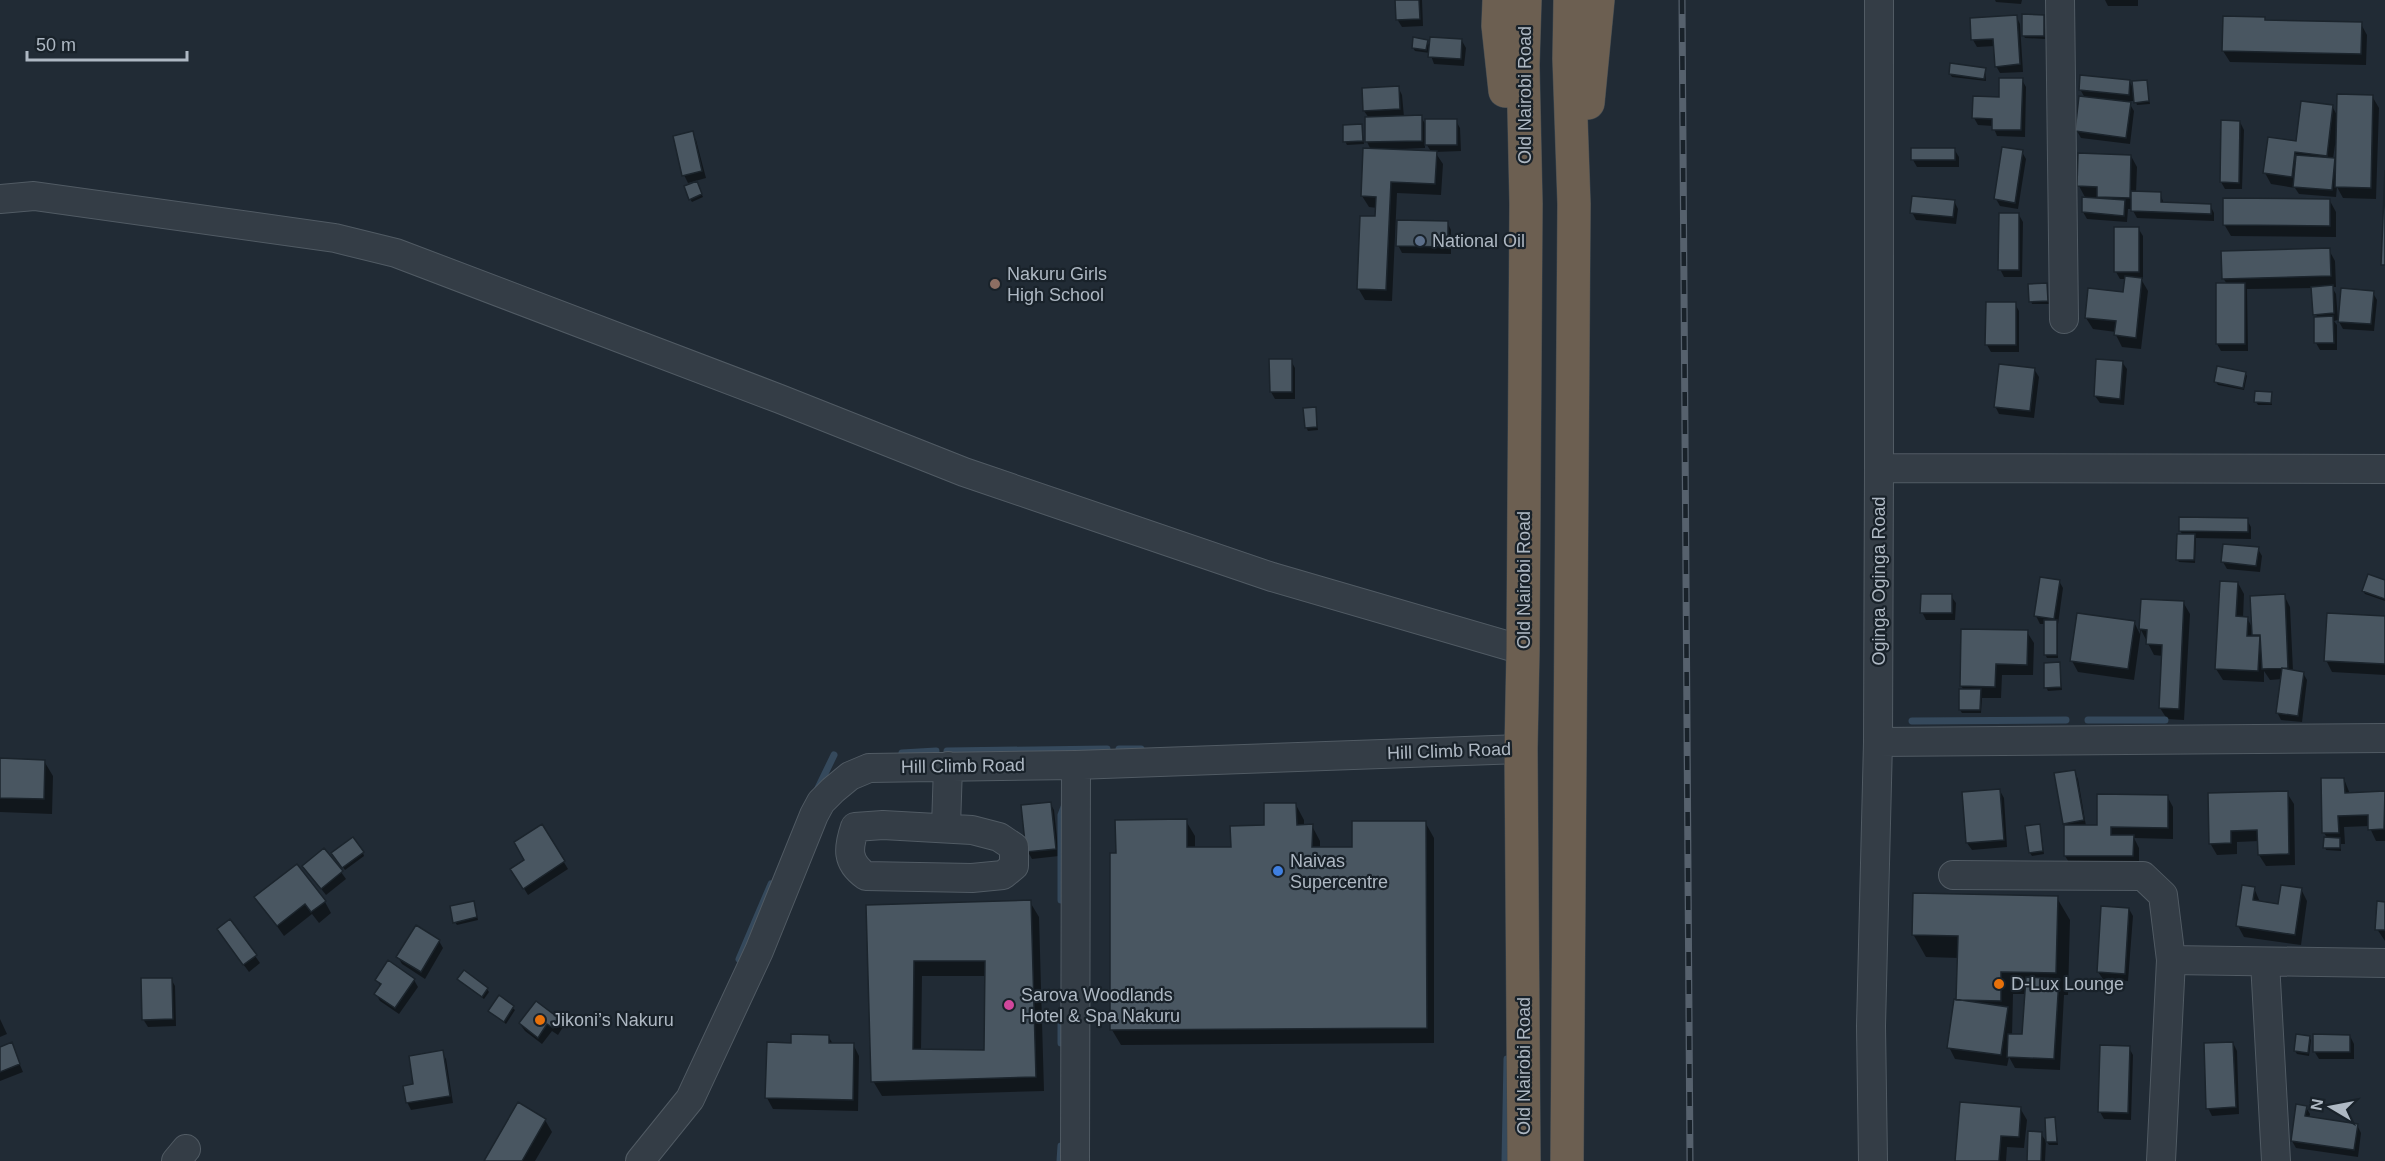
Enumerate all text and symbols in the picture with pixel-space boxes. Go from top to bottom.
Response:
scale bar [27,24,188,62]
street label: Old Nairobi Road [1515,26,1535,164]
text: 50 m [36,35,76,55]
place label: National Oil [1432,231,1525,251]
marker: National Oil [1413,234,1427,248]
place label: Nakuru Girls High School [1007,264,1107,305]
marker: Nakuru Girls High School [988,277,1002,291]
street label: Oginga Oginga Road [1869,496,1889,666]
street label: Old Nairobi Road [1514,511,1534,649]
street label: Hill Climb Road [1387,739,1511,763]
street label: Hill Climb Road [901,755,1025,777]
place label: Naivas Supercentre [1290,851,1388,892]
marker: Naivas Supercentre [1271,864,1285,878]
place label: D-Lux Lounge [2011,974,2124,994]
marker: D-Lux Lounge [1992,977,2006,991]
place label: Sarova Woodlands Hotel & Spa Nakuru [1021,985,1180,1026]
street label: Old Nairobi Road [1514,997,1534,1135]
marker: Sarova Woodlands Hotel & Spa Nakuru [1002,998,1016,1012]
place label: Jikoni’s Nakuru [552,1010,674,1030]
marker: Jikoni’s Nakuru [533,1013,547,1027]
north arrow [2301,1077,2361,1137]
text: N [2307,1097,2326,1112]

